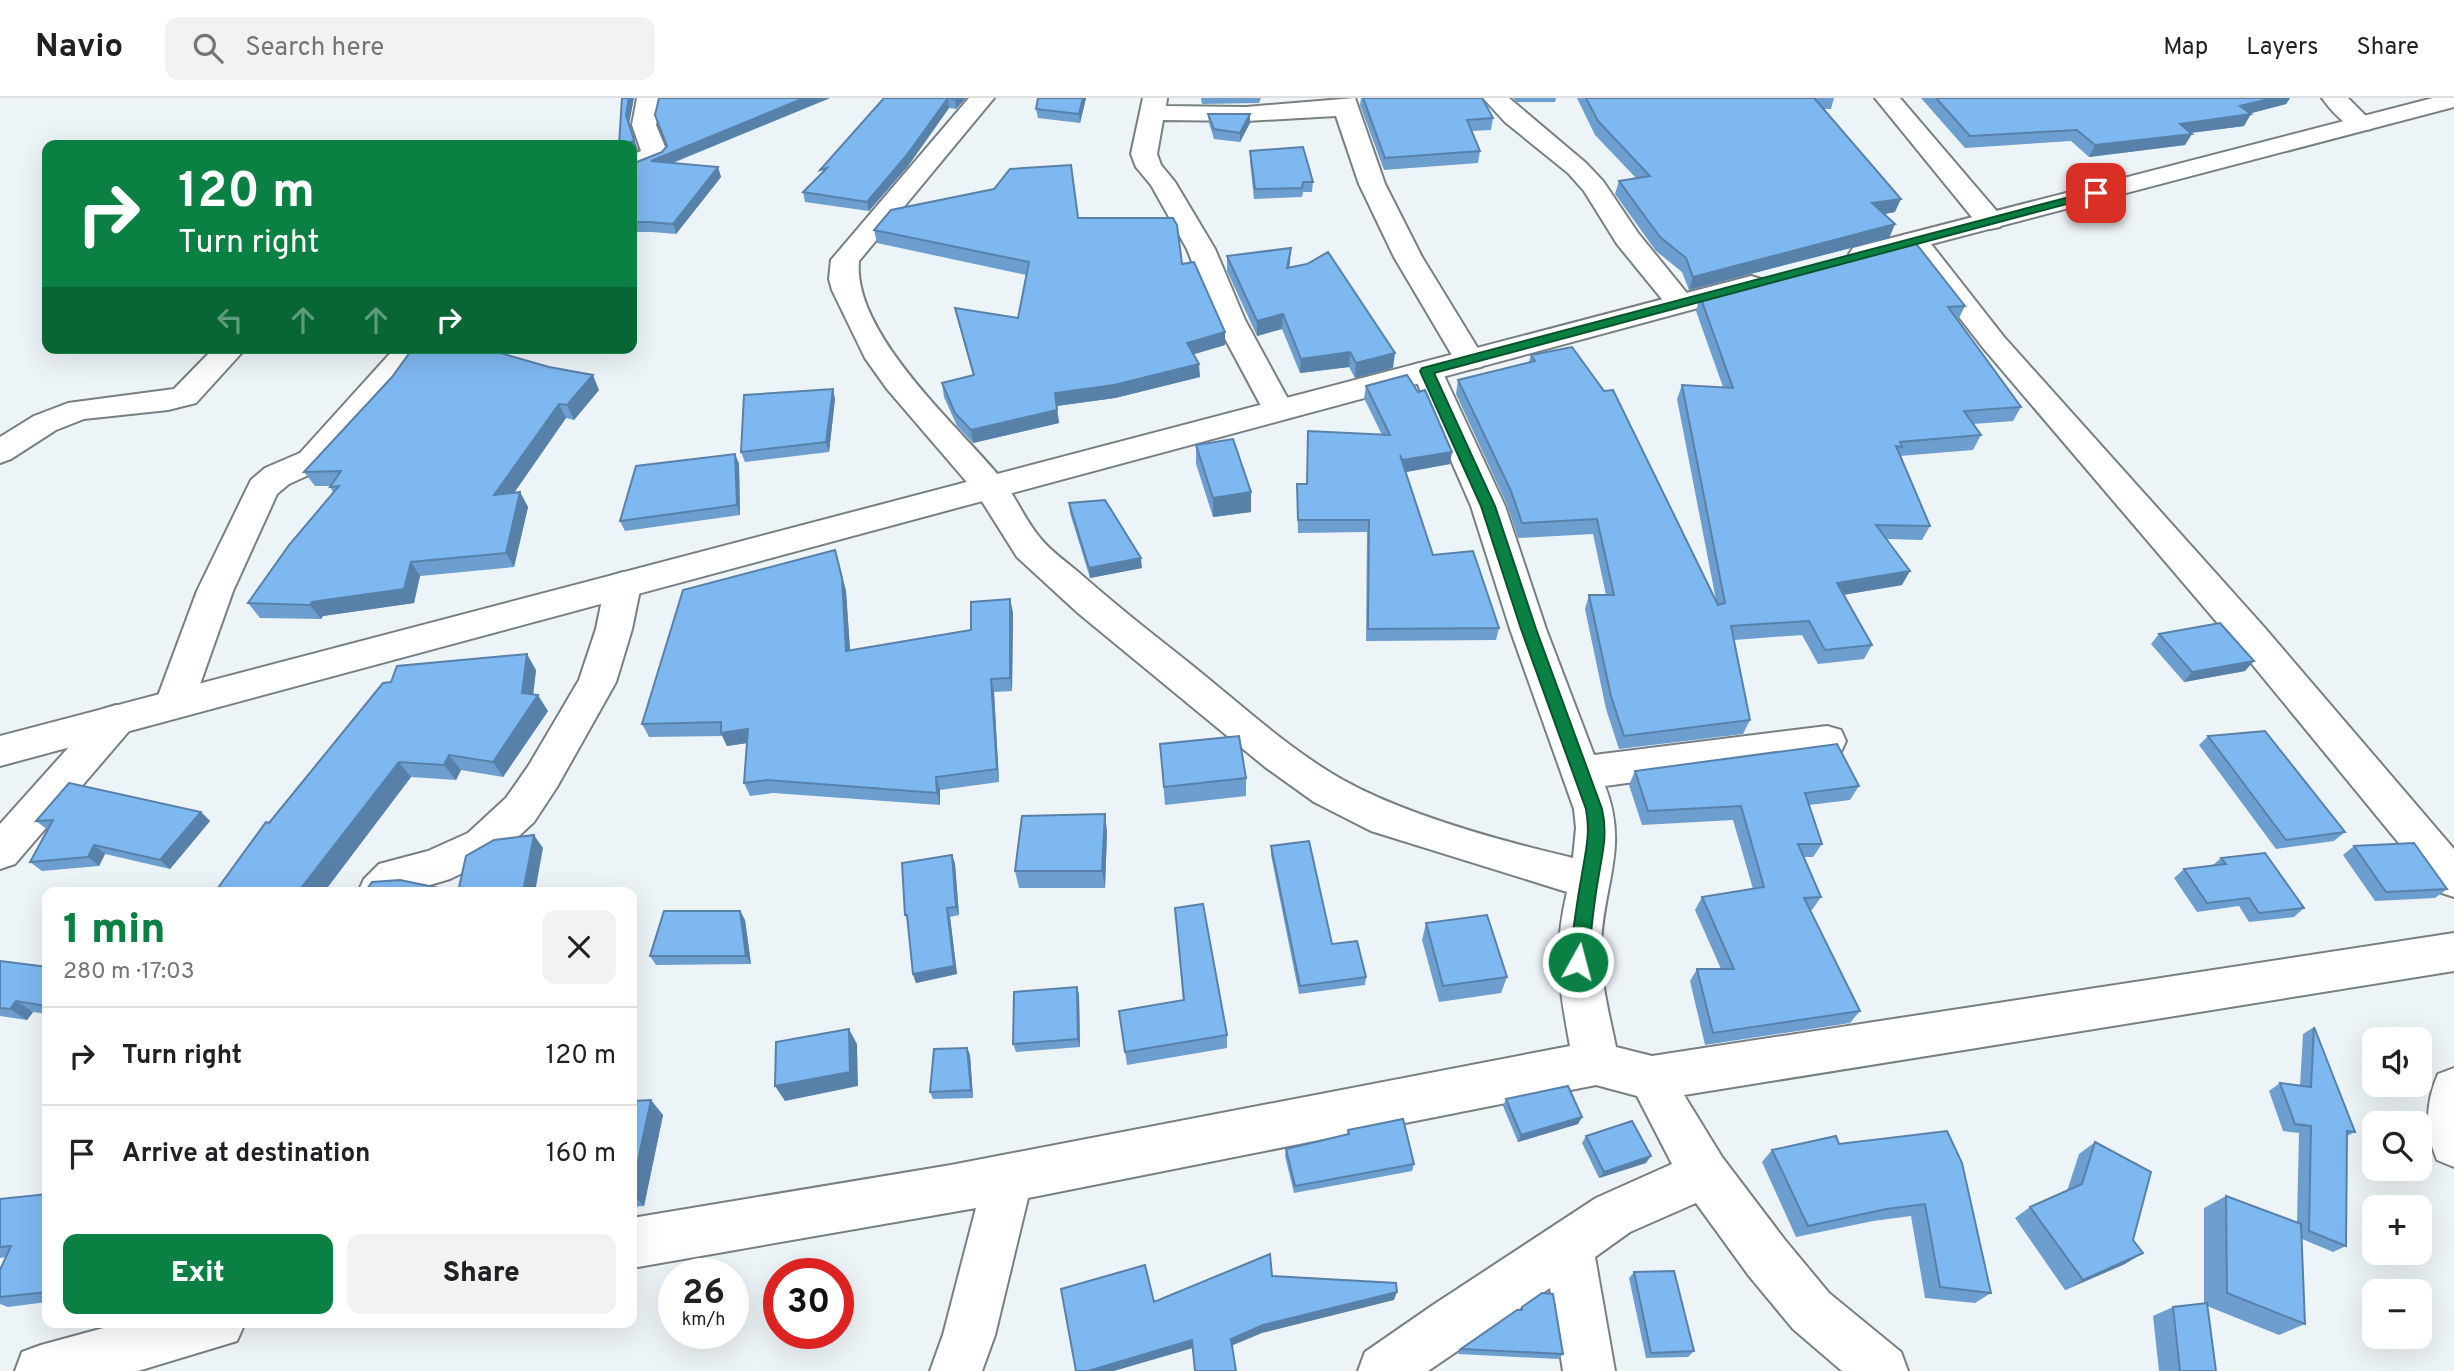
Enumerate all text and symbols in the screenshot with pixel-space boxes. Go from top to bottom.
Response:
search box [165,17,655,80]
text: Navio [35,27,123,69]
icon: search [189,29,227,67]
text: Search here [245,32,384,65]
text: Map [2163,33,2208,63]
text: Layers [2246,33,2318,63]
text: Share [2356,33,2419,63]
text: 120 m [178,163,315,225]
pin [2066,163,2126,223]
icon: right [63,168,154,259]
icon: arrive [2077,174,2115,212]
text: Turn right [178,224,320,264]
icon: left [211,301,249,339]
icon: ahead [284,301,322,339]
icon: ahead [357,301,395,339]
icon: right [430,301,468,339]
text: 1 min [63,905,166,958]
button: close [542,910,616,984]
position arrow [1541,925,1615,999]
text: 280 m · 17:03 [63,958,195,987]
map controls [2362,1027,2432,1349]
button: sound [2362,1027,2432,1097]
icon: right [63,1037,101,1075]
text: Turn right [122,1040,242,1073]
text: 120 m [546,1040,616,1073]
button: search [2362,1111,2432,1181]
icon: arrive [63,1135,101,1173]
text: Arrive at destination [122,1138,370,1171]
text: 160 m [546,1138,616,1171]
button: + [2362,1195,2432,1265]
button: Exit [63,1234,333,1314]
button: Share [347,1234,616,1314]
speed limit sign: 30 [763,1258,854,1349]
text: 26 [682,1272,725,1316]
button: − [2362,1279,2432,1349]
text: km/h [682,1309,725,1332]

